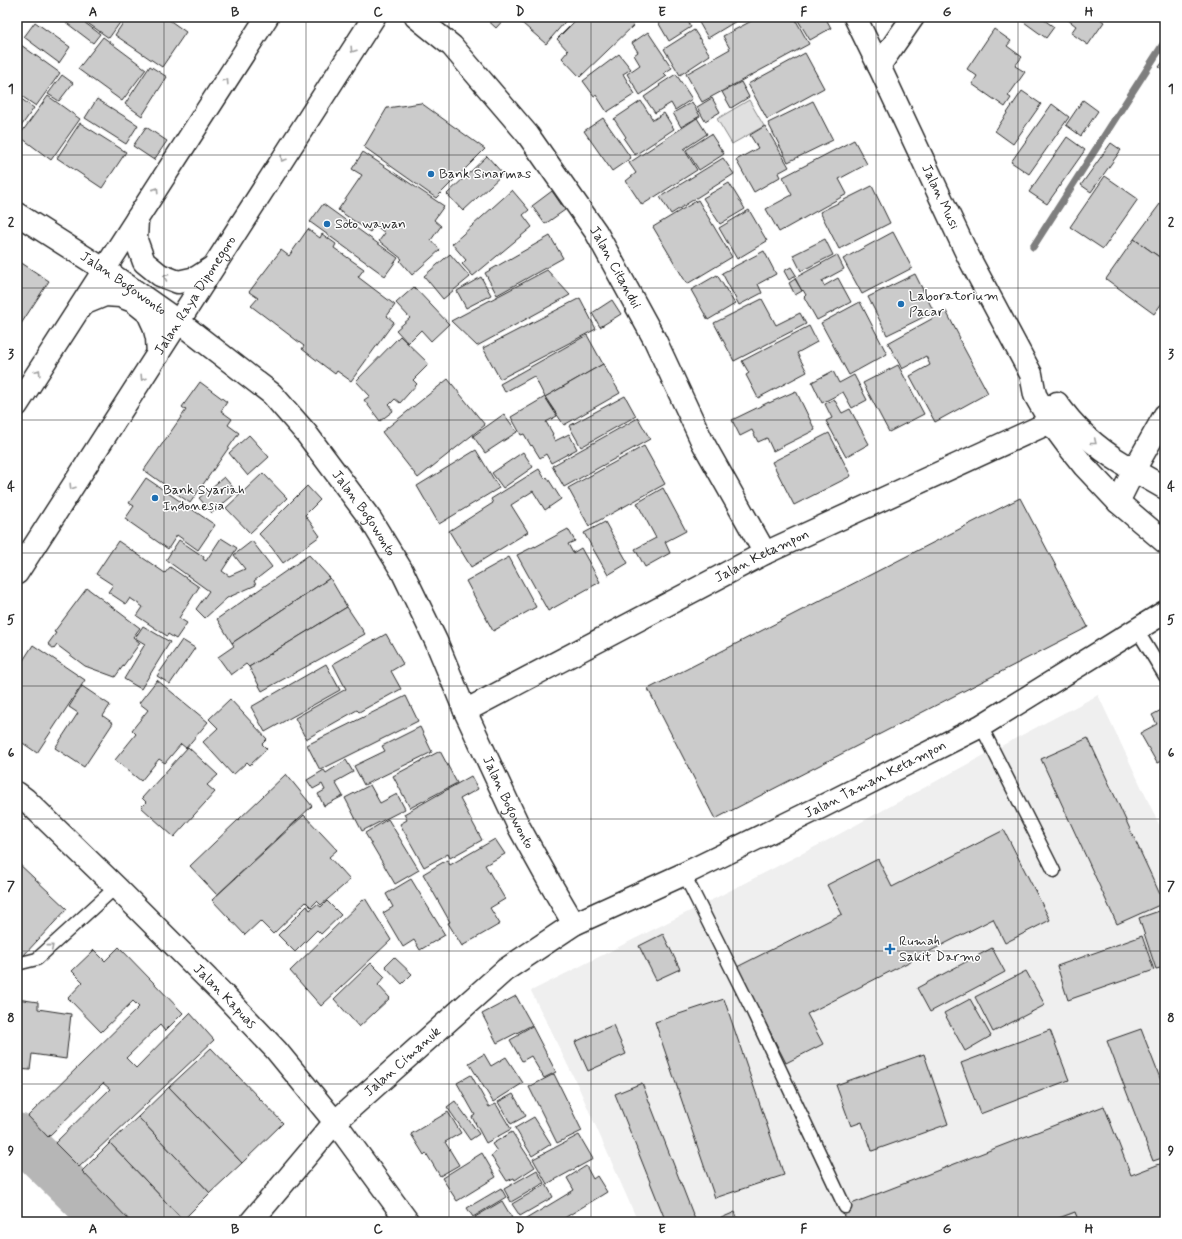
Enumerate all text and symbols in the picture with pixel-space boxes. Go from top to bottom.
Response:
text: A [89,4,97,21]
text: B [231,4,240,21]
text: C [373,4,383,21]
text: D [516,4,525,21]
text: E [658,4,666,21]
text: F [801,4,808,21]
text: G [943,4,952,21]
text: H [1085,4,1094,21]
one-way arrow [350,46,358,53]
one-way arrow [221,78,229,85]
text: 1 [8,81,14,98]
text: 1 [1168,81,1174,98]
one-way arrow [280,155,288,162]
street label: Jalan Musi [917,161,963,232]
place label: Bank Sinarmas [439,165,531,183]
marker: Bank Sinarmas [426,169,436,179]
one-way arrow [151,187,159,194]
text: 2 [8,214,15,231]
text: 2 [1168,214,1175,231]
place label: Soto wawan [335,215,406,233]
marker: Soto wawan [322,219,332,229]
street label: Jalan Citandui [585,222,645,312]
street label: Jalan Raya Diponegoro [150,232,240,358]
street label: Jalan Bogowonto [77,248,170,319]
one-way arrow [162,274,169,282]
place label: Laboratorium Pacar [909,287,999,321]
marker: Laboratorium Pacar [896,299,906,309]
text: 3 [8,346,14,363]
text: 3 [1168,346,1174,363]
one-way arrow [33,369,41,376]
one-way arrow [140,374,147,381]
one-way arrow [1089,437,1097,444]
street label: Jalan Bogowonto [328,466,400,559]
text: 4 [7,479,15,496]
text: 4 [1167,479,1175,496]
place label: Bank Syariah Indonesia [163,481,245,515]
one-way arrow [70,483,77,490]
marker: Bank Syariah Indonesia [150,493,160,503]
street label: Jalan Ketampon [712,525,812,587]
text: 5 [7,612,15,629]
text: 5 [1167,612,1175,629]
street label: Jalan Taman Ketampon [802,736,949,823]
text: 6 [8,745,15,762]
text: 6 [1168,745,1175,762]
street label: Jalan Bogowonto [478,753,538,852]
text: 7 [7,878,15,895]
text: 7 [1167,878,1175,895]
place label: Rumah Sakit Darmo [899,932,981,966]
marker: Rumah Sakit Darmo [884,943,896,955]
one-way arrow [46,945,54,952]
street label: Jalan Kapuas [189,960,261,1033]
text: 8 [7,1010,15,1027]
text: 8 [1167,1010,1175,1027]
street label: Jalan Cimanuk [360,1023,445,1101]
text: 9 [8,1143,15,1160]
text: 9 [1168,1143,1175,1160]
text: A [89,1221,97,1238]
text: B [231,1221,240,1238]
text: C [373,1221,383,1238]
text: D [516,1221,525,1238]
text: E [658,1221,666,1238]
text: F [801,1221,808,1238]
text: G [943,1221,952,1238]
text: H [1085,1221,1094,1238]

